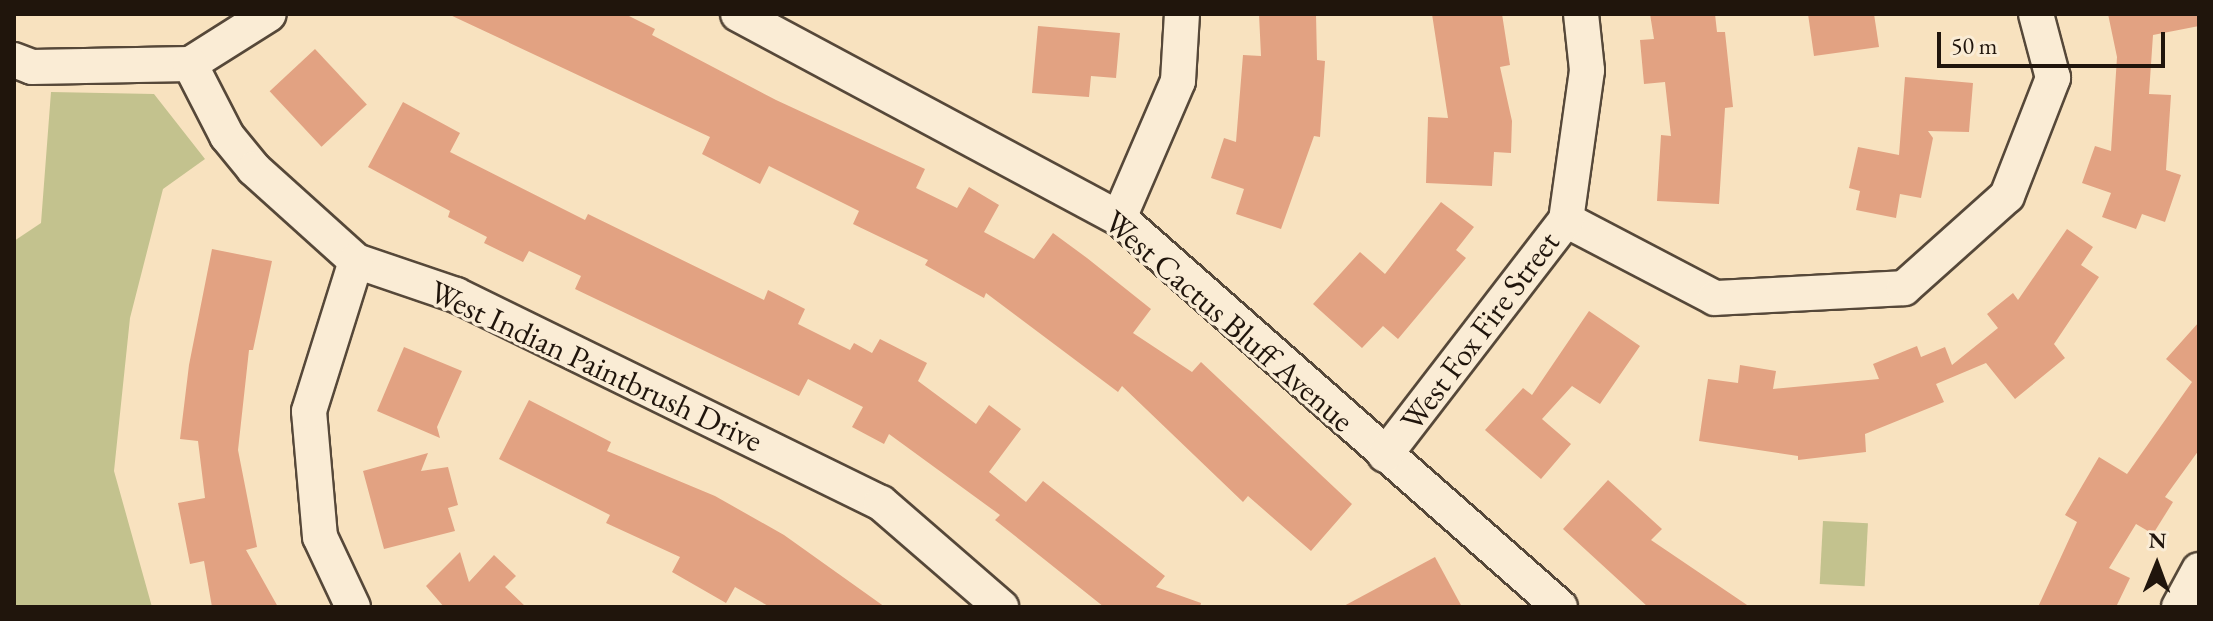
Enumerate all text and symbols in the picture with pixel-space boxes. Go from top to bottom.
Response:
scale bar [1941,16,2169,66]
text: 50 m [1951,30,1998,61]
street label: West Cactus Bluff Avenue [1097,202,1361,440]
street label: West Fox Fire Street [1393,224,1567,438]
street label: West Indian Paintbrush Drive [424,272,768,460]
north arrow [2117,525,2197,605]
text: N [2148,526,2167,555]

